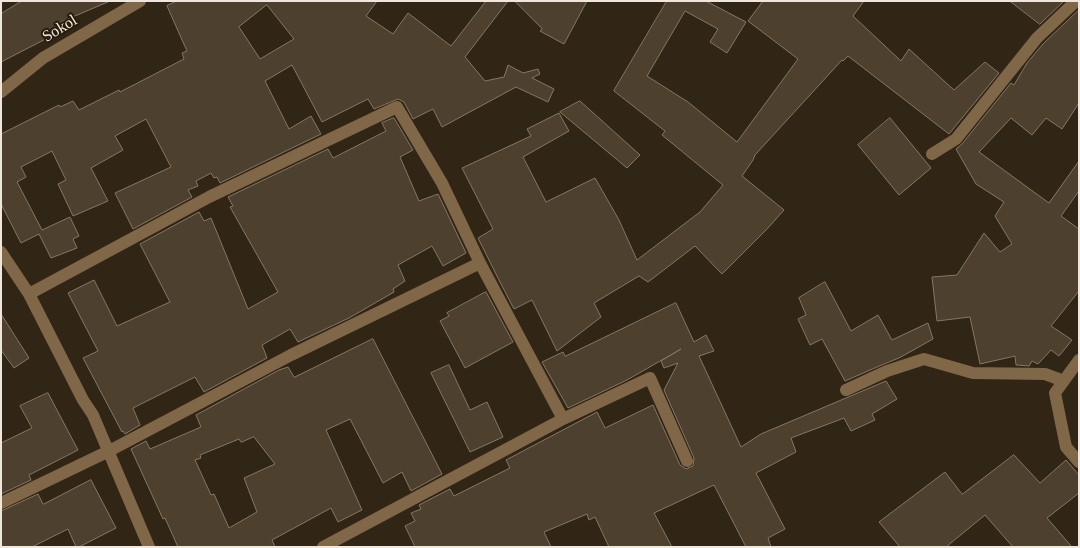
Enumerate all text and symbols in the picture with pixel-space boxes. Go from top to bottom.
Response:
street label: Sokol [39,11,81,47]

